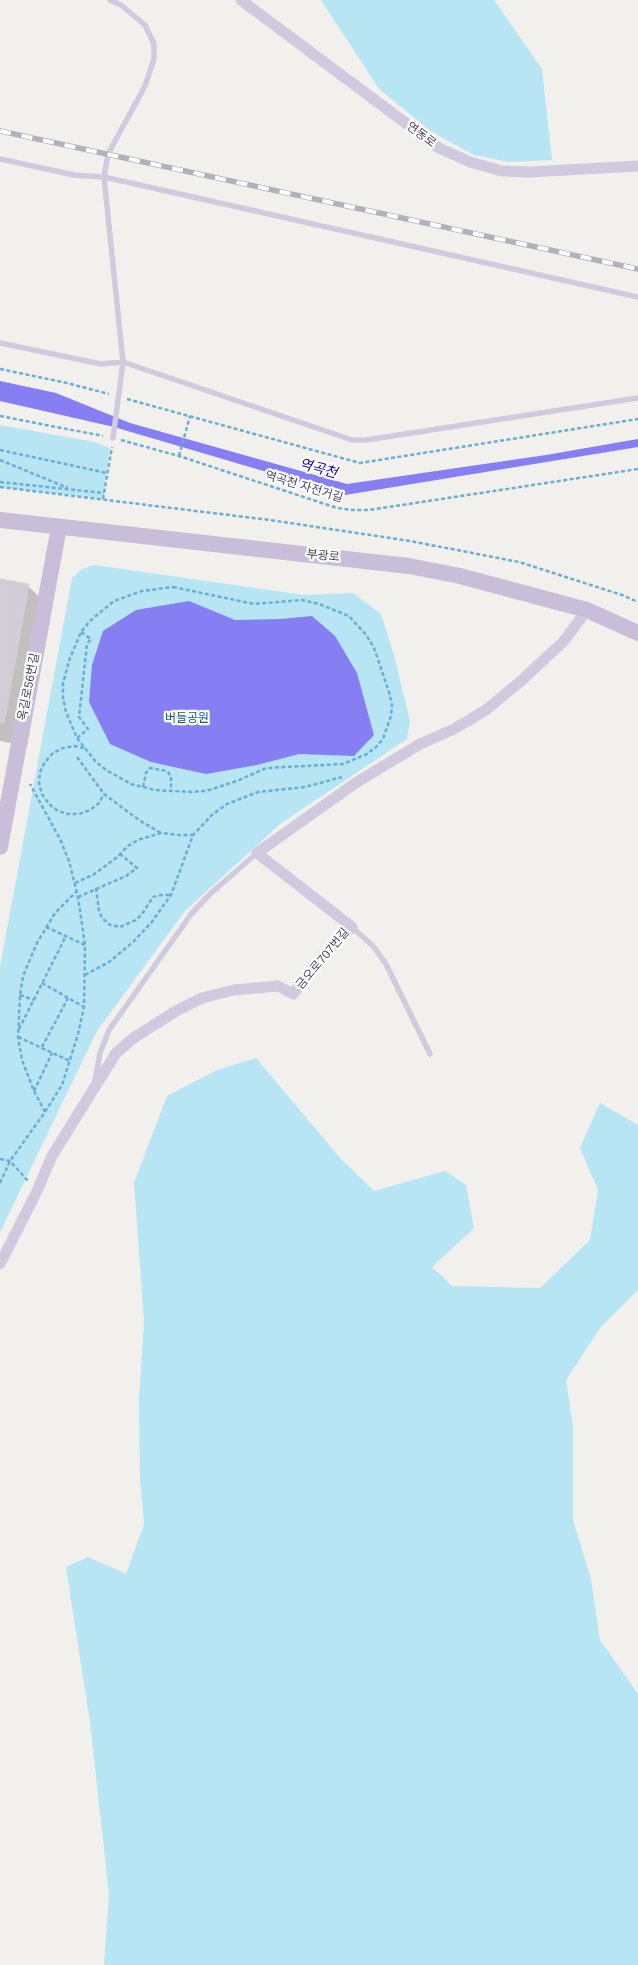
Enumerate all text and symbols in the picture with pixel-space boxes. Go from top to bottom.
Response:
street label: 연동로 [403,119,439,151]
water label: 역곡천 [297,456,339,482]
street label: 역곡천 자전거길 [263,468,345,506]
street label: 부광로 [306,547,340,565]
street label: 옥길로56번길 [15,652,43,722]
park label: 버들공원 [165,712,209,726]
street label: 금오로707번길 [293,926,353,992]

